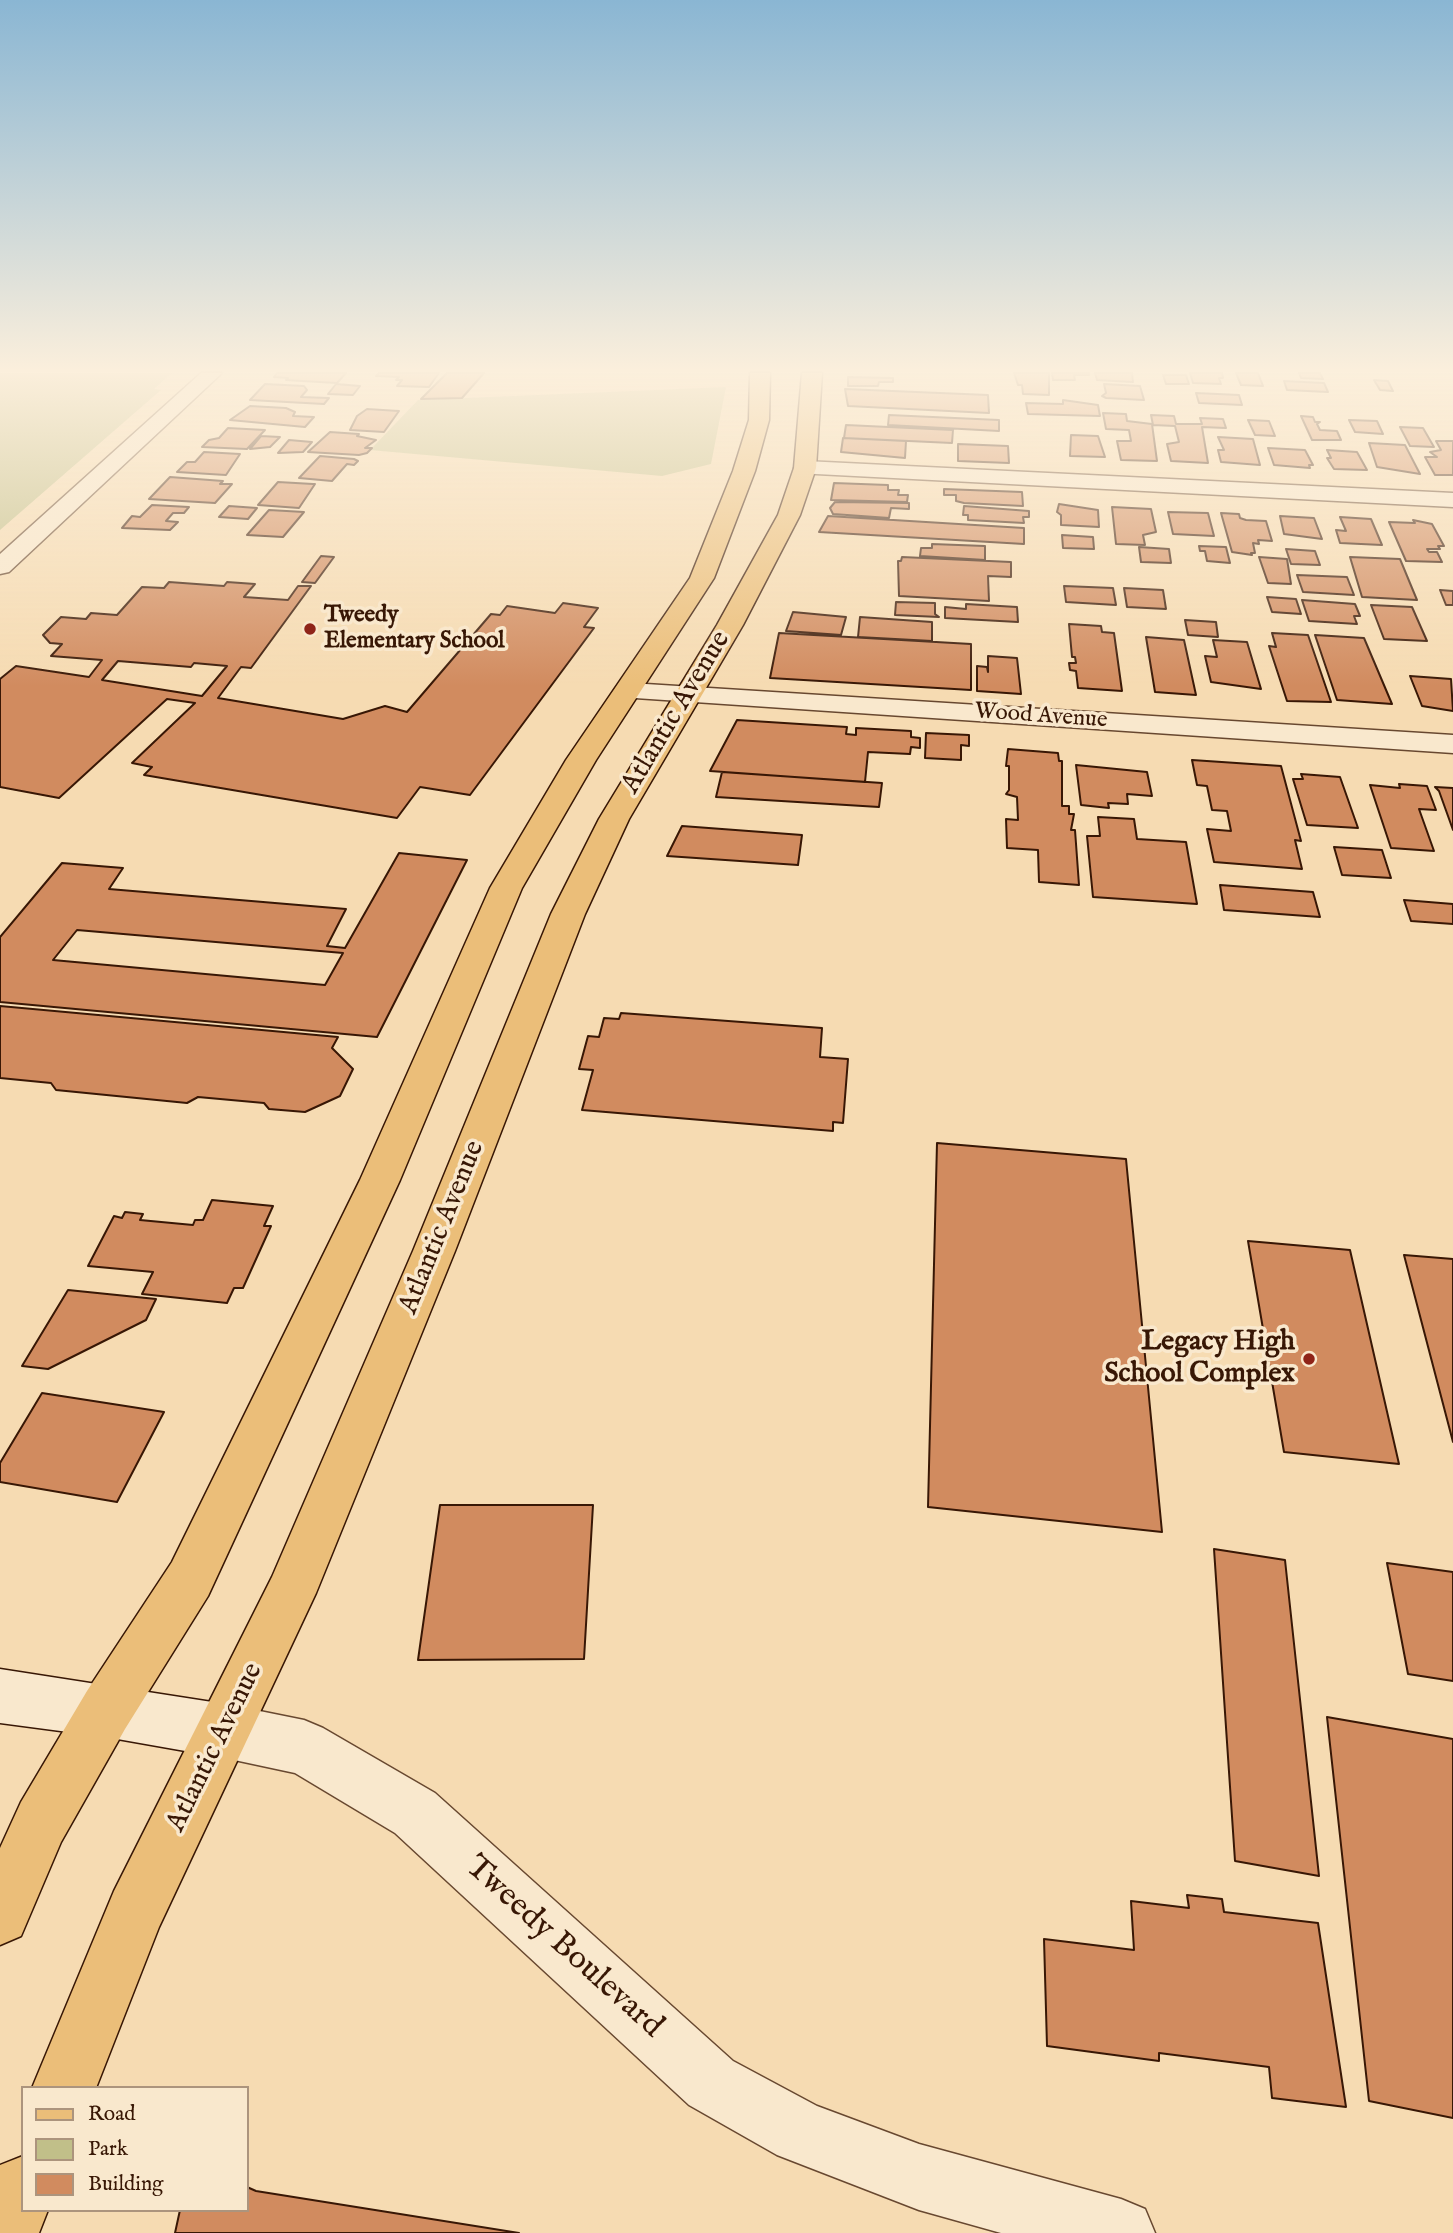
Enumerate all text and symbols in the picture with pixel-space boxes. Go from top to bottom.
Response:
place label: Tweedy Elementary School [324,602,505,656]
marker: Tweedy Elementary School [302,621,318,637]
street label: Atlantic Avenue [615,626,739,800]
street label: Wood Avenue [974,699,1108,735]
street label: Atlantic Avenue [393,1136,493,1320]
place label: Legacy High School Complex [1104,1326,1295,1392]
marker: Legacy High School Complex [1301,1351,1317,1367]
street label: Atlantic Avenue [161,1658,271,1838]
street label: Tweedy Boulevard [456,1849,670,2047]
legend [21,2086,248,2212]
text: Road [88,2101,135,2128]
text: Park [88,2136,128,2163]
text: Building [88,2171,163,2198]

